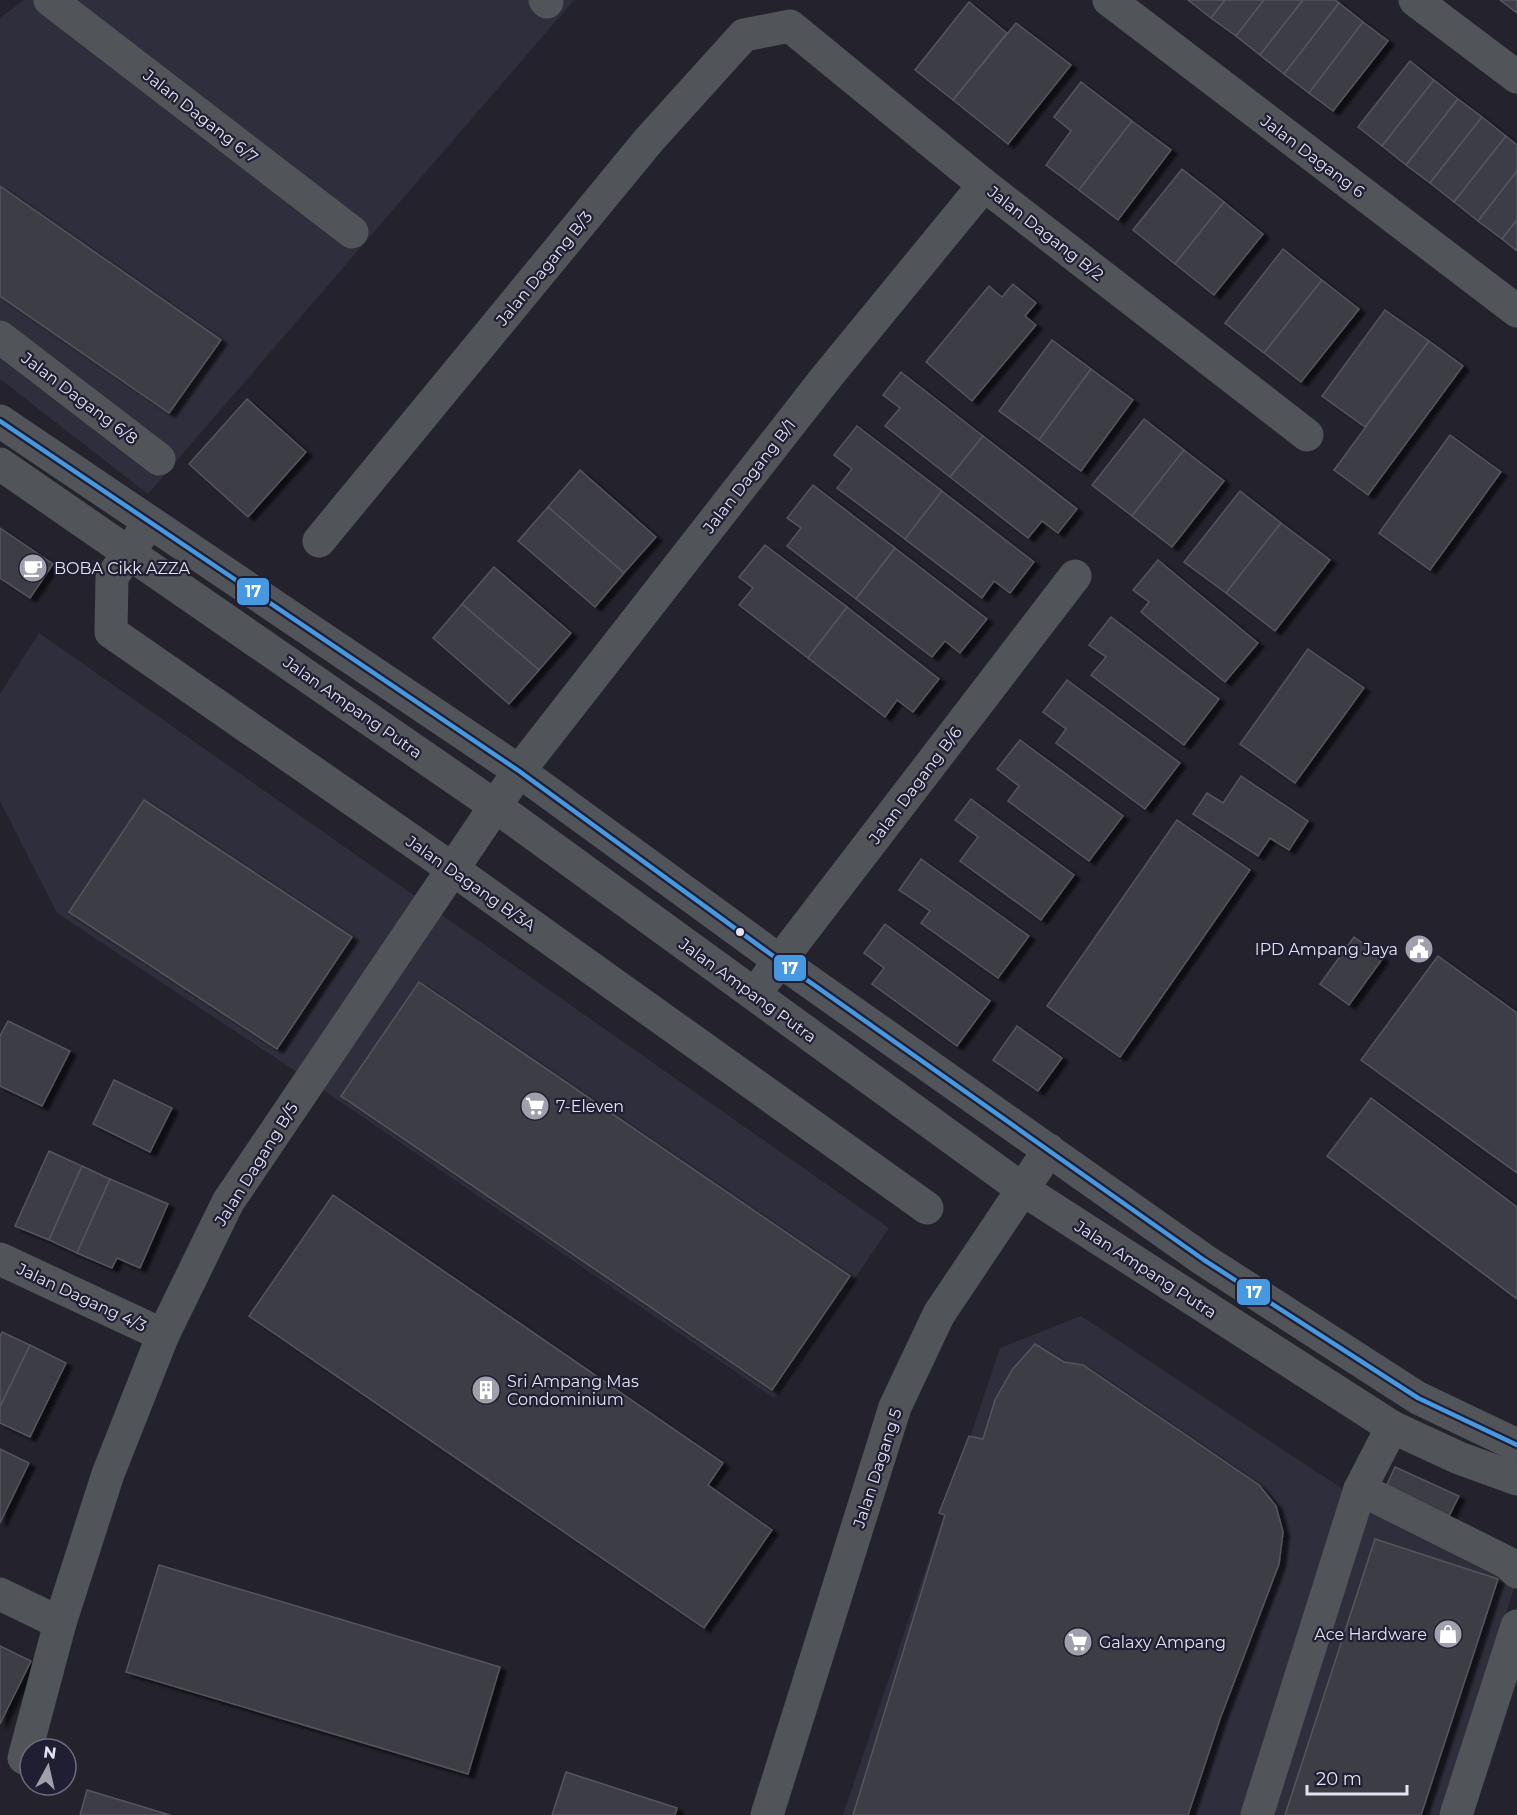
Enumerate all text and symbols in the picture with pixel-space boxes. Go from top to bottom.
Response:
street label: Jalan Dagang 6/7 [139,65,262,167]
street label: Jalan Dagang 6 [1256,111,1369,202]
street label: Jalan Dagang B/2 [983,182,1107,285]
street label: Jalan Dagang B/3 [492,207,596,330]
street label: Jalan Dagang 6/8 [17,348,141,448]
street label: Jalan Dagang B/1 [699,416,800,538]
cafe icon: BOBA Cikk AZZA [17,552,49,584]
place label: BOBA Cikk AZZA [54,559,190,578]
line badge: 17 [236,577,270,606]
text: 17 [245,582,261,601]
street label: Jalan Ampang Putra [279,652,426,762]
street label: Jalan Dagang B/6 [864,723,966,849]
street label: Jalan Dagang B/3A [402,831,539,935]
unlabelled marker [734,926,746,938]
public building icon: IPD Ampang Jaya [1403,933,1435,965]
street label: Jalan Ampang Putra [675,934,820,1047]
place label: IPD Ampang Jaya [1255,940,1398,959]
line badge: 17 [773,954,807,982]
text: 17 [782,959,798,978]
supermarket icon: 7-Eleven [519,1090,551,1122]
place label: 7-Eleven [556,1097,624,1116]
street label: Jalan Dagang B/5 [210,1099,302,1230]
street label: Jalan Ampang Putra [1071,1216,1220,1322]
street label: Jalan Dagang 4/3 [13,1259,150,1336]
line badge: 17 [1236,1278,1271,1306]
text: 17 [1246,1283,1262,1302]
place label: Sri Ampang Mas Condominium [507,1372,639,1409]
building icon: Sri Ampang Mas Condominium [470,1374,502,1406]
street label: Jalan Dagang 5 [849,1406,906,1531]
shop icon: Ace Hardware [1432,1618,1464,1650]
place label: Ace Hardware [1314,1625,1427,1644]
supermarket icon: Galaxy Ampang [1062,1626,1094,1658]
place label: Galaxy Ampang [1099,1633,1226,1652]
north arrow [18,1737,78,1797]
text: N [42,1742,58,1763]
scale bar [1307,1758,1408,1796]
text: 20 m [1316,1768,1362,1790]

